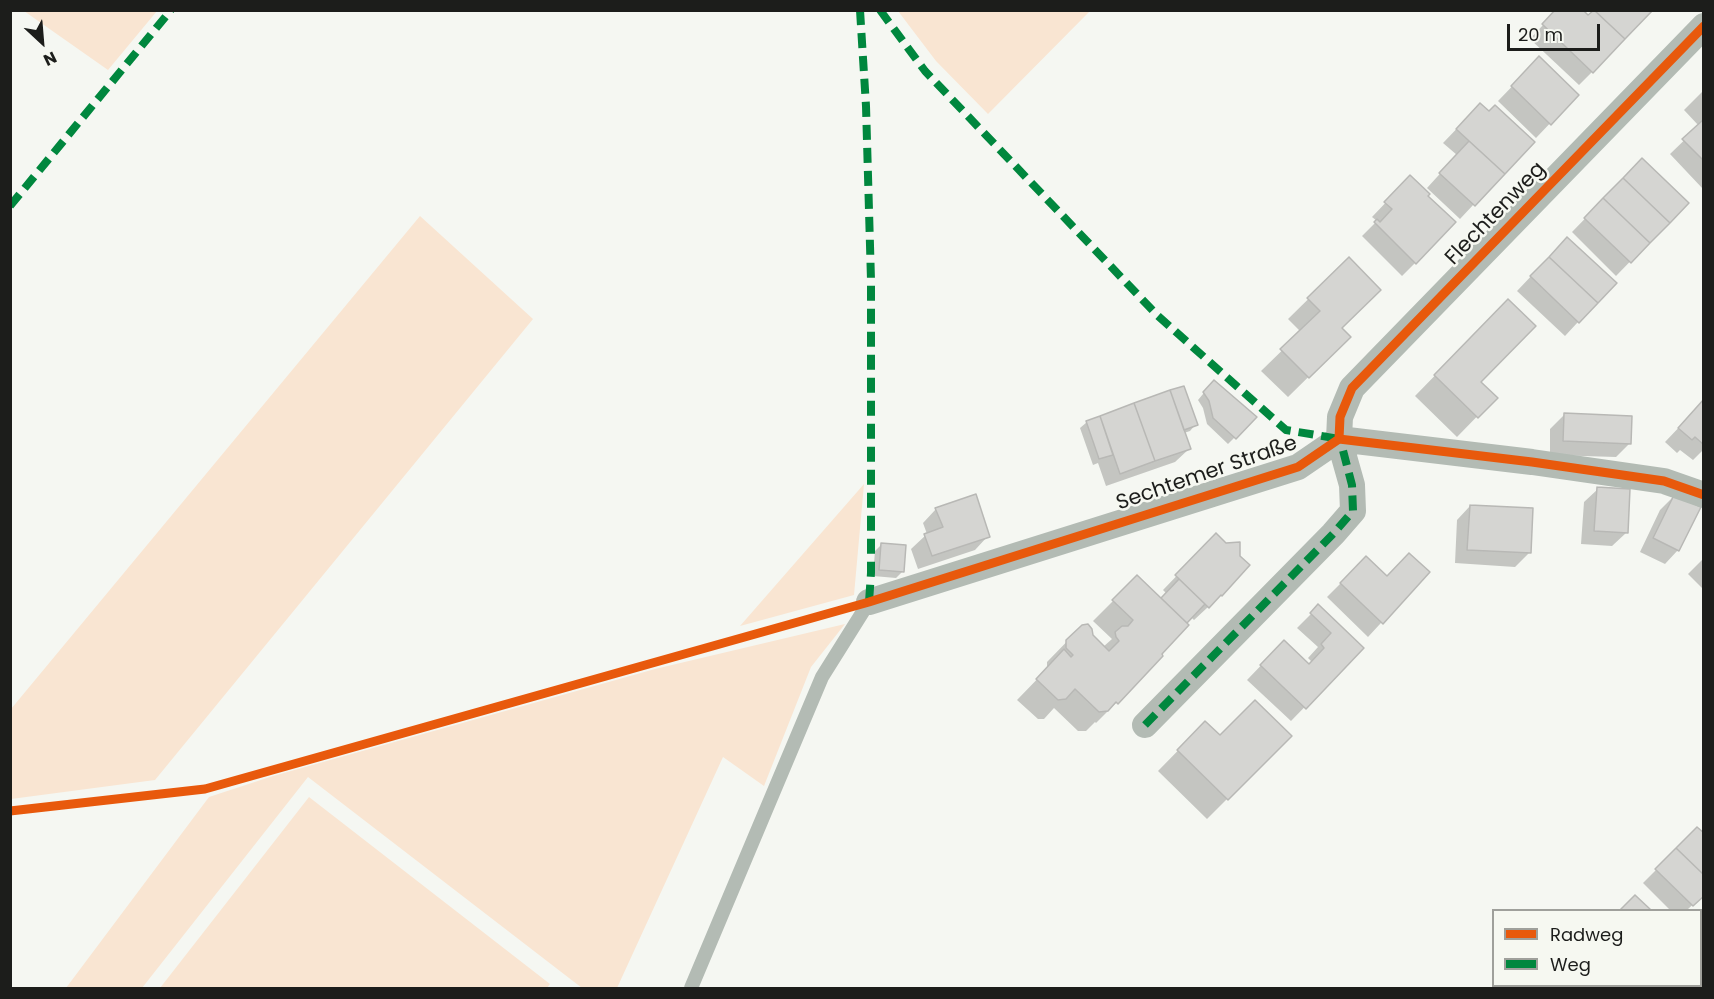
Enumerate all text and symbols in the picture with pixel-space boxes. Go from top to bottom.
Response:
north arrow [12,12,72,72]
scale bar [1510,12,1603,50]
text: 20 m [1518,22,1563,47]
text: N [40,46,61,72]
street label: Flechtenweg [1441,157,1551,271]
street label: Sechtemer Straße [1113,431,1301,517]
legend [1492,909,1702,987]
text: Radweg [1550,922,1623,947]
text: Weg [1550,952,1591,977]

